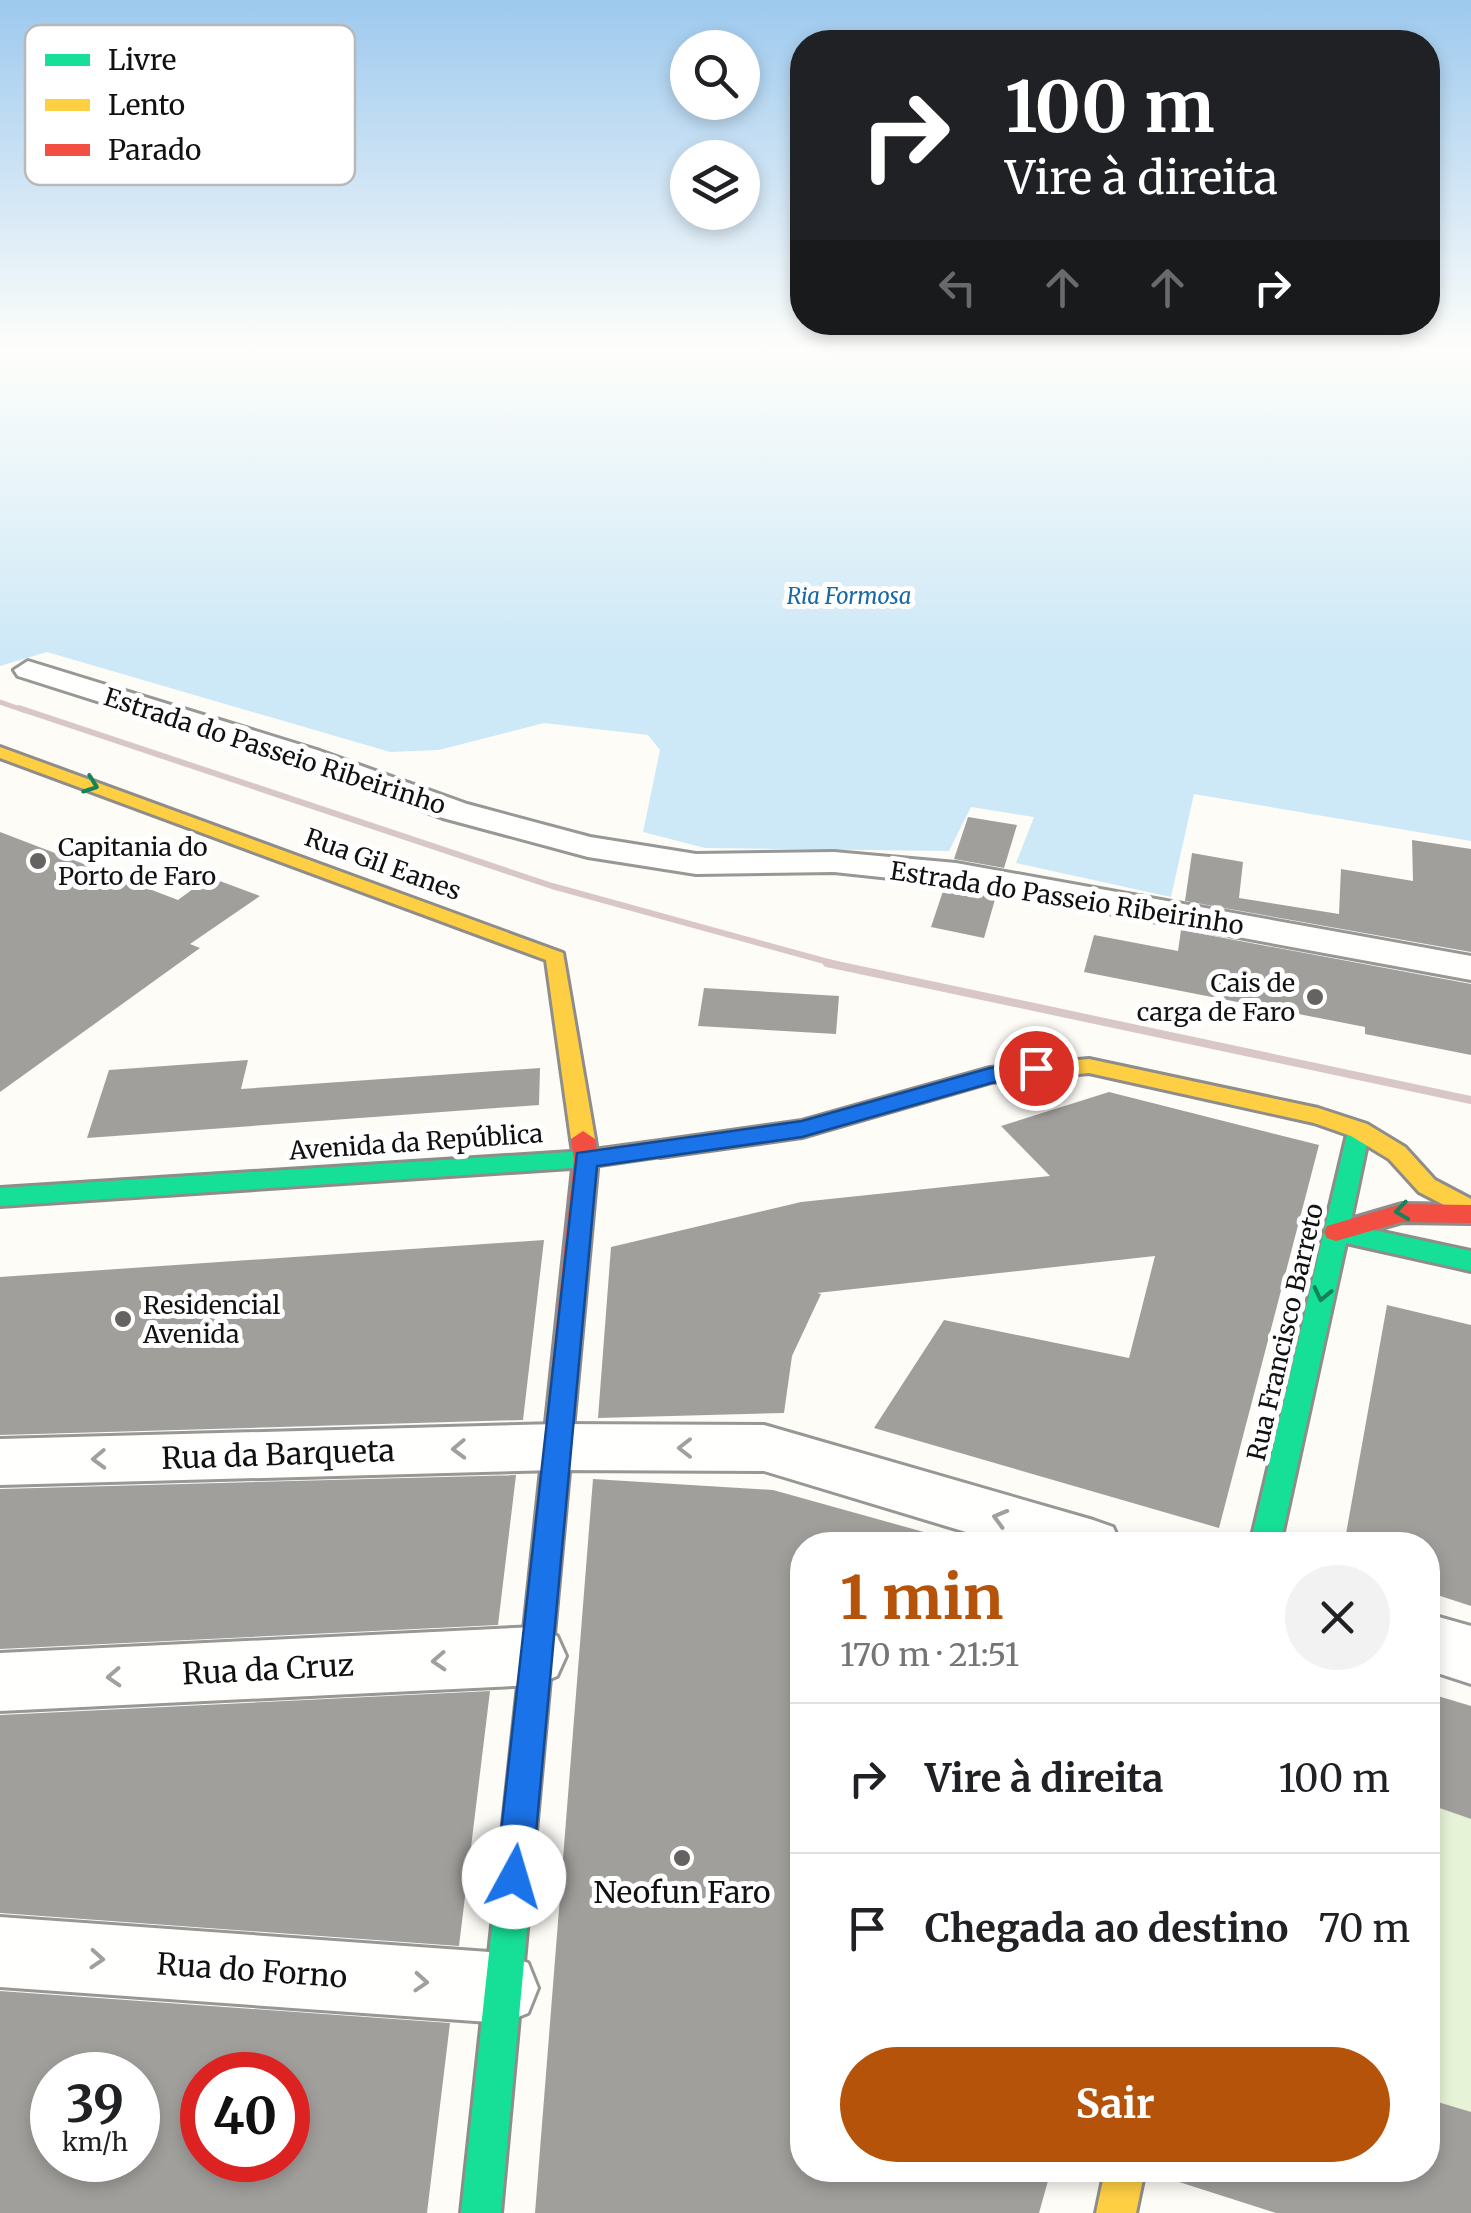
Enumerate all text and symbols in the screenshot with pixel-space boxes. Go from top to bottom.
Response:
legend [25,25,355,185]
map controls [670,30,760,230]
button: search [670,30,760,120]
text: Livre [108,42,176,78]
text: 100 m [1005,63,1215,151]
icon: right [840,70,970,200]
text: Lento [108,87,185,123]
text: Parado [108,132,201,168]
button: layers [670,140,760,230]
text: Vire à direita [1005,150,1278,206]
icon: left [930,260,985,315]
icon: ahead [1035,260,1090,315]
icon: ahead [1140,260,1195,315]
icon: right [1245,260,1300,315]
water label: Ria Formosa [787,582,911,610]
street label: Estrada do Passeio Ribeirinho [100,681,450,821]
one-way arrow [82,774,99,794]
street label: Rua Gil Eanes [301,821,465,907]
place label: Capitania do Porto de Faro [58,831,216,892]
marker: Capitania do Porto de Faro [27,850,49,872]
street label: Estrada do Passeio Ribeirinho [888,854,1246,942]
place label: Cais de carga de Faro [1137,967,1295,1028]
marker: Cais de carga de Faro [1304,986,1326,1008]
pin [994,1026,1079,1111]
icon: arrive [1009,1041,1064,1096]
street label: Avenida da República [287,1117,544,1167]
street label: Rua Francisco Barreto [1240,1200,1330,1464]
one-way arrow [1394,1200,1410,1221]
one-way arrow [1312,1285,1333,1302]
place label: Residencial Avenida [142,1289,281,1350]
marker: Residencial Avenida [112,1308,134,1330]
street label: Rua da Barqueta [161,1431,395,1477]
one-way arrow [676,1437,692,1458]
one-way arrow [451,1439,467,1460]
one-way arrow [91,1449,107,1470]
one-way arrow [992,1508,1009,1529]
text: 1 min [840,1560,1003,1635]
button: close [1285,1565,1390,1670]
text: 170 m · 21:51 [840,1635,1019,1675]
street label: Rua da Cruz [181,1646,355,1692]
one-way arrow [430,1650,446,1671]
one-way arrow [106,1666,122,1687]
icon: right [840,1751,895,1806]
text: Vire à direita [925,1755,1163,1802]
text: 100 m [1278,1755,1390,1802]
position arrow [462,1825,566,1929]
marker: Neofun Faro [671,1847,693,1869]
place label: Neofun Faro [594,1873,770,1911]
icon: arrive [840,1901,895,1956]
text: Chegada ao destino [925,1905,1288,1952]
text: 70 m [1318,1905,1410,1952]
street label: Rua do Forno [156,1944,348,1996]
one-way arrow [90,1948,106,1969]
one-way arrow [414,1970,430,1992]
button: Sair [840,2047,1390,2162]
speed limit sign: 40 [180,2052,310,2182]
text: 39 [66,2073,124,2136]
text: km/h [62,2126,128,2158]

